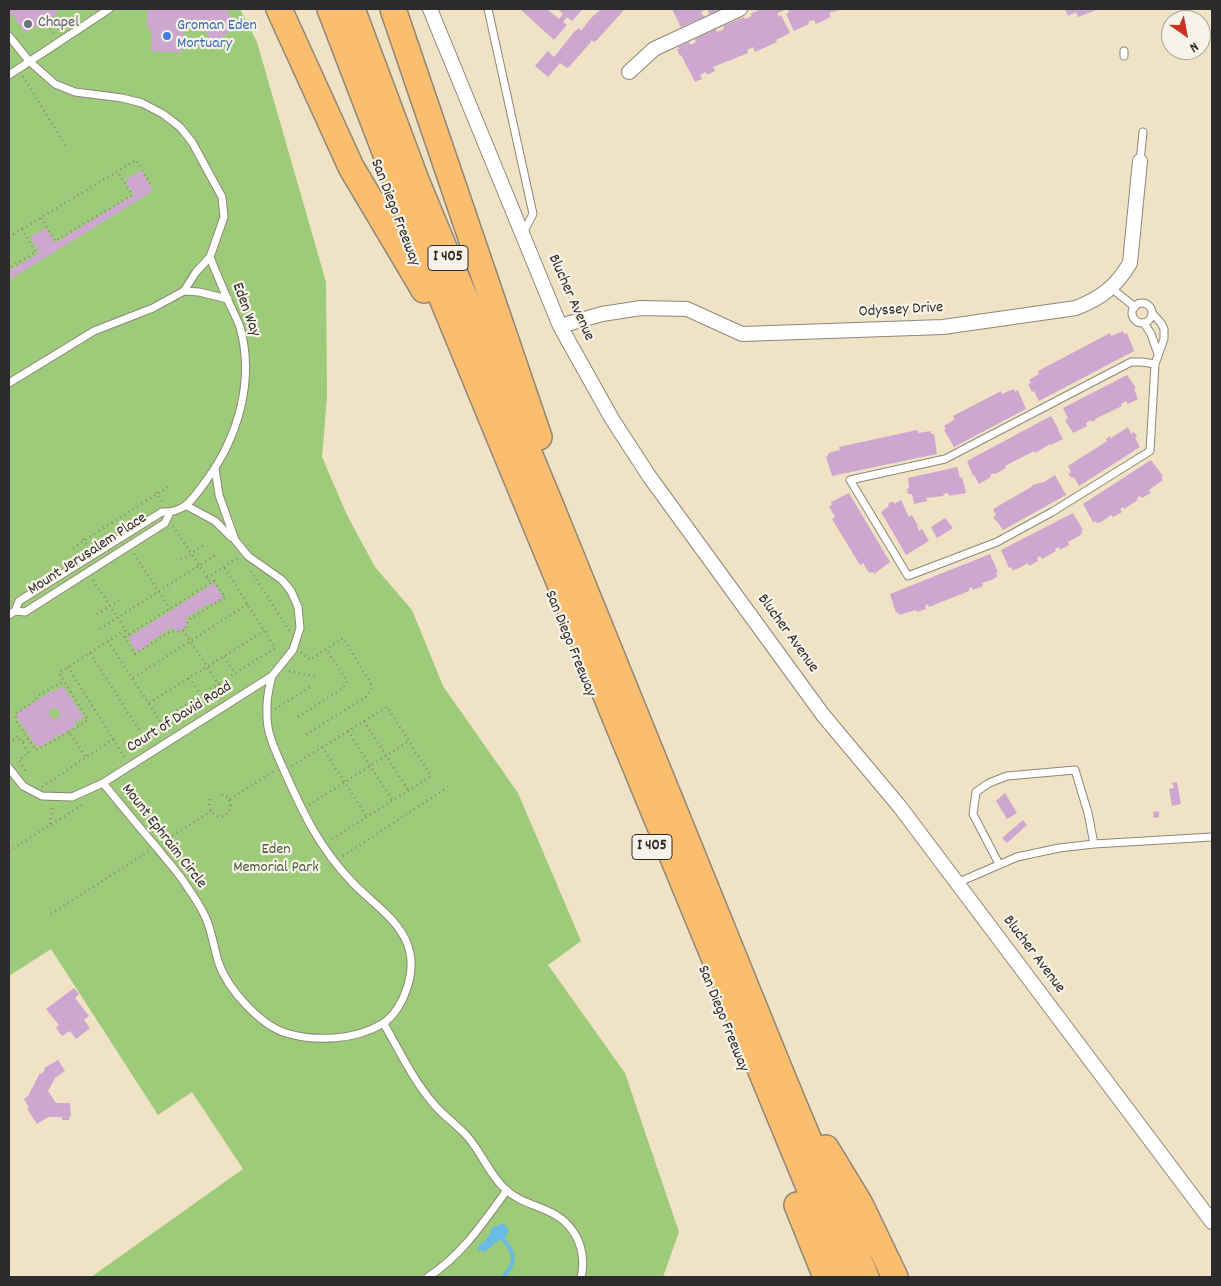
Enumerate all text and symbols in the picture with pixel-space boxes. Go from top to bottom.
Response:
north arrow [1161,10,1211,60]
place label: Chapel [38,14,79,34]
place label: Groman Eden Mortuary [177,17,257,55]
marker: Chapel [22,18,34,30]
marker: Groman Eden Mortuary [161,30,173,42]
text: N [1185,36,1202,57]
street label: San Diego Freeway [365,157,423,269]
road number: I 405 [428,246,468,270]
street label: Blucher Avenue [542,252,598,344]
street label: Eden Way [226,280,264,340]
street label: Odyssey Drive [858,299,944,323]
street label: Mount Jerusalem Place [25,509,151,601]
street label: San Diego Freeway [539,588,599,700]
street label: Blucher Avenue [752,591,822,677]
street label: Court of David Road [124,678,236,758]
street label: Mount Ephraim Circle [116,781,210,893]
road number: I 405 [632,834,672,860]
park label: Eden Memorial Park [233,841,319,879]
street label: Blucher Avenue [998,912,1068,998]
street label: San Diego Freeway [692,963,752,1075]

